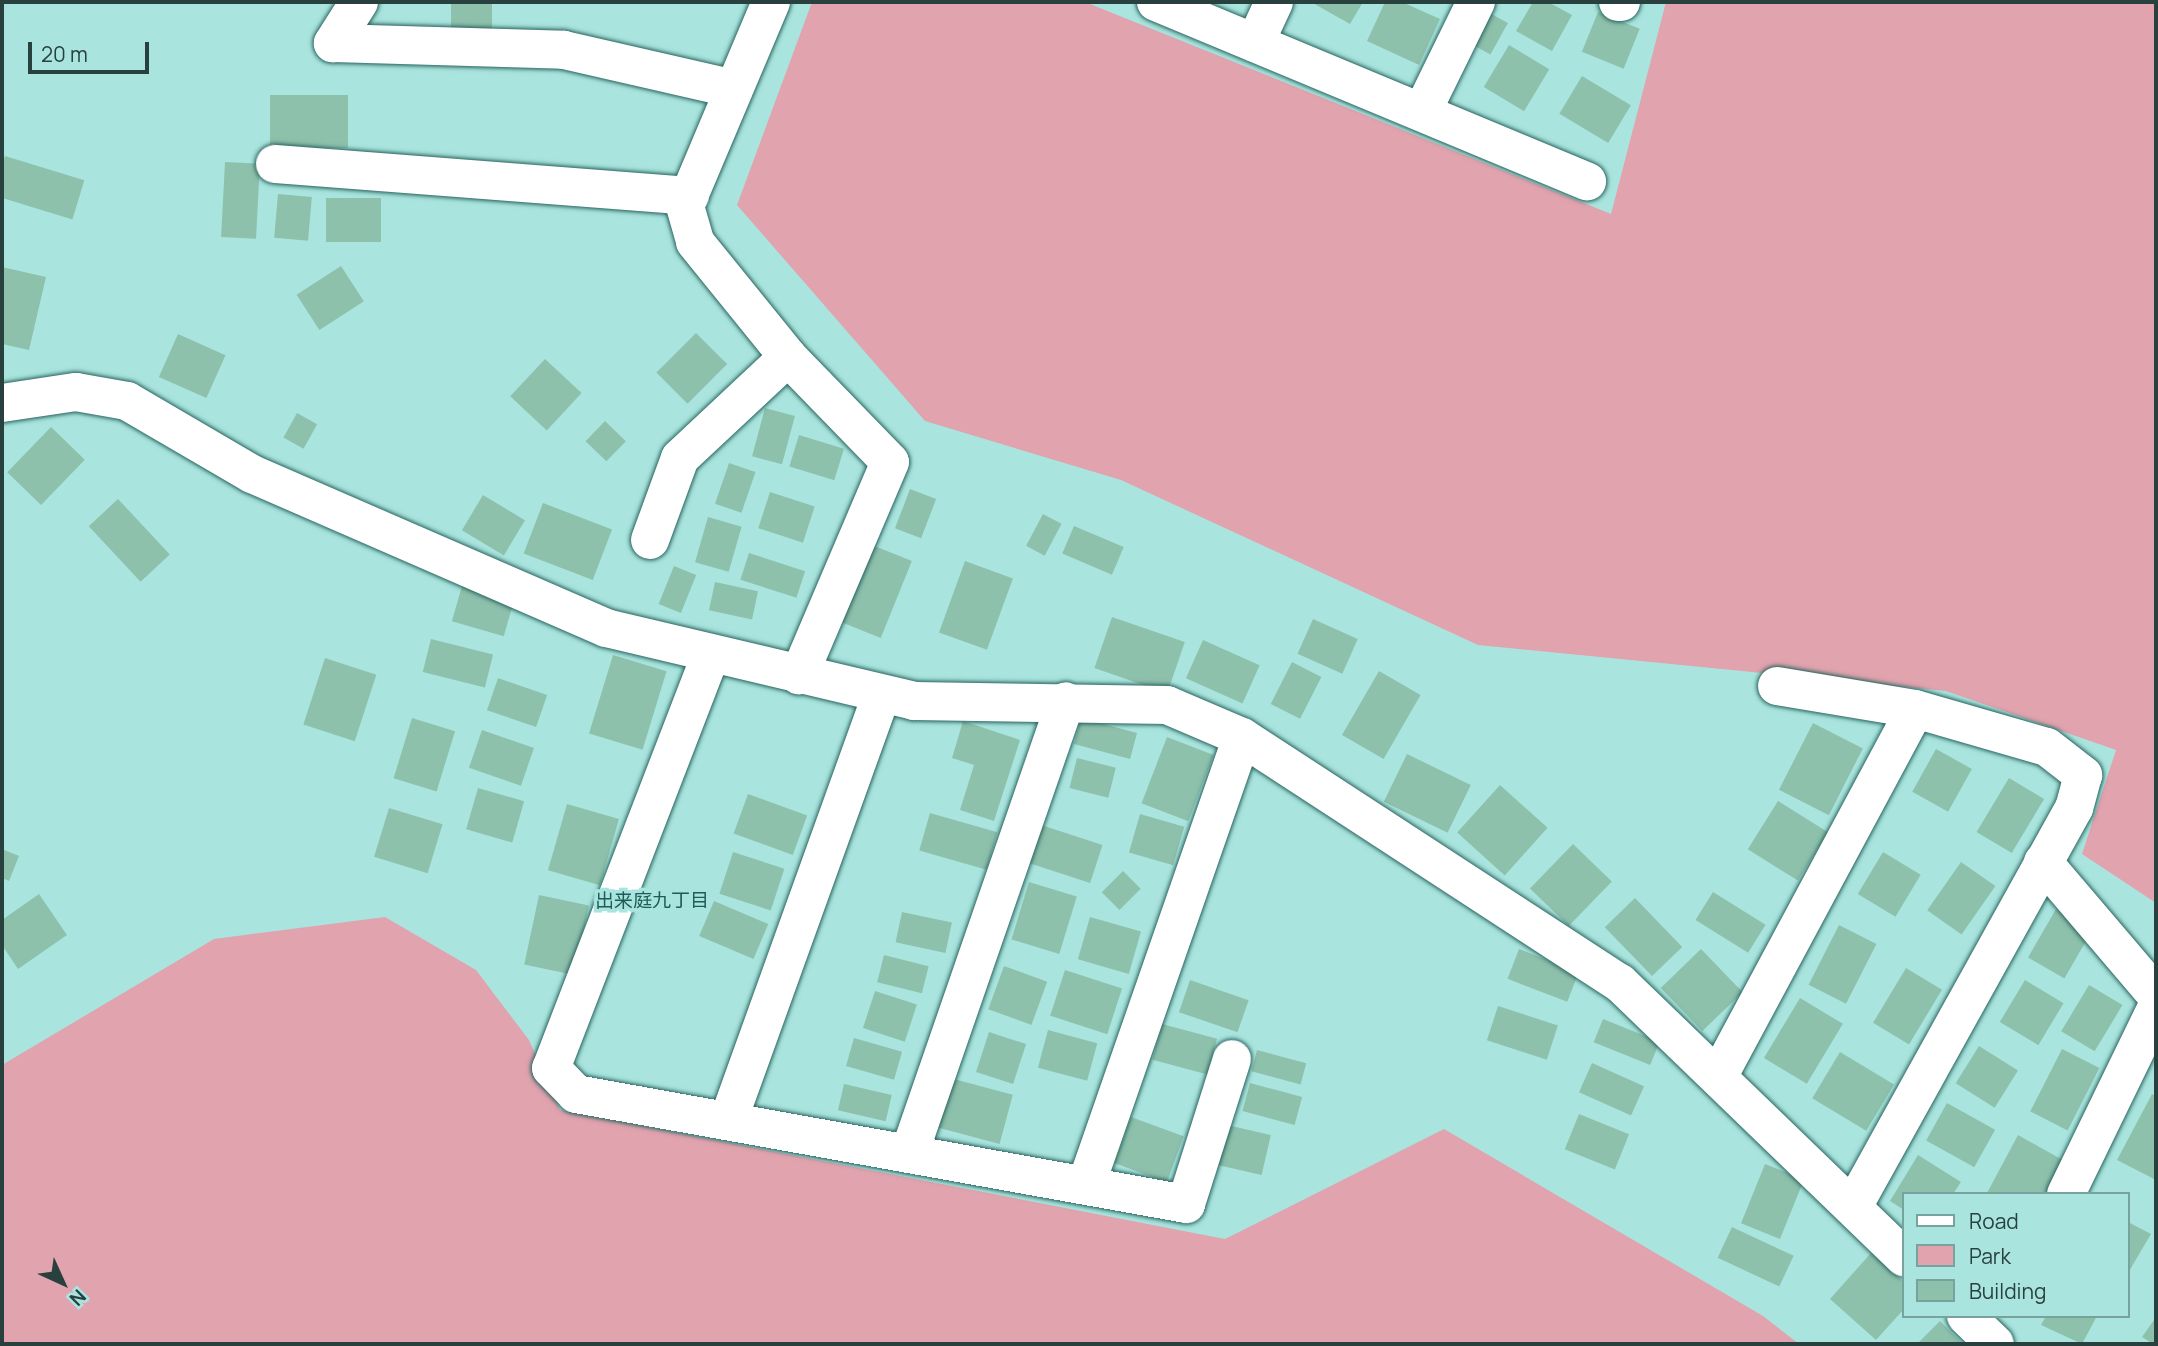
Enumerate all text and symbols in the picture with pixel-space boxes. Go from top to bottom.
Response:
scale bar [32,28,152,72]
text: 20 m [41,40,88,68]
district label: 出来庭九丁目 [595,890,709,912]
legend [1902,1192,2130,1318]
text: Road [1969,1207,2019,1235]
text: Park [1969,1242,2011,1270]
north arrow [28,1248,98,1318]
text: Building [1969,1277,2046,1305]
text: N [64,1284,92,1312]

